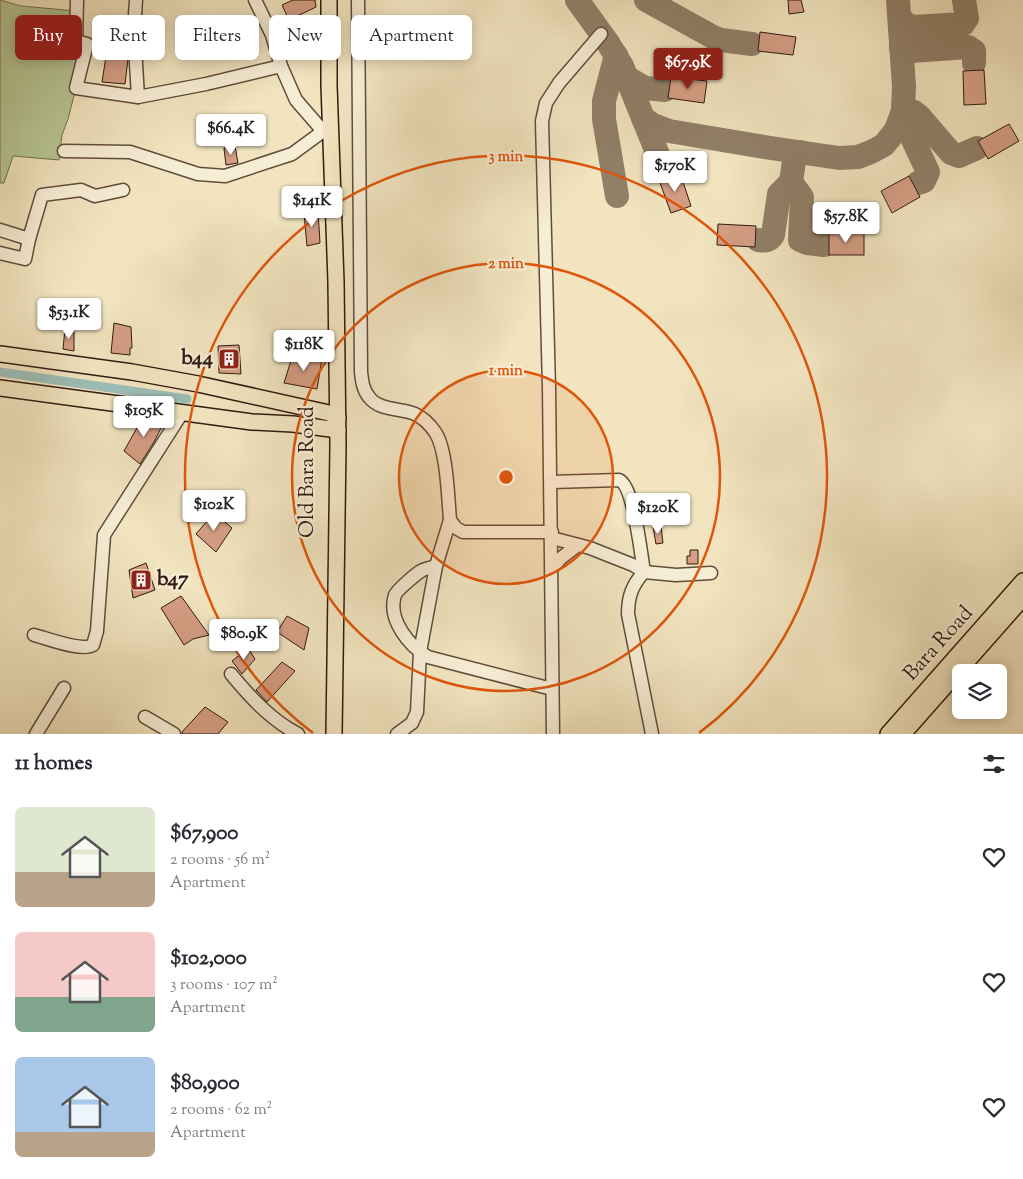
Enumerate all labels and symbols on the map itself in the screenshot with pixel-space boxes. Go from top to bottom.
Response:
pin: $67.9K [647,48,729,90]
pin: $66.4K [190,114,272,156]
text: 3 min [489,147,524,168]
pin: $170K [640,150,710,193]
pin: $141K [277,186,347,228]
pin: $57.8K [805,202,887,244]
text: 2 min [488,254,524,275]
pin: $53.1K [28,298,110,340]
pin: $118K [269,330,339,372]
place label: b44 [180,344,213,374]
building icon: b44 [217,347,241,371]
text: 1 min [489,361,523,382]
pin: $105K [109,396,179,438]
street label: Old Bara Road [293,406,323,538]
centre of rings [497,468,515,486]
pin: $102K [179,490,249,532]
pin: $120K [623,492,693,535]
place label: b47 [156,565,189,595]
building icon: b47 [129,568,153,592]
street label: Bara Road [897,600,981,688]
pin: $80.9K [203,618,285,661]

